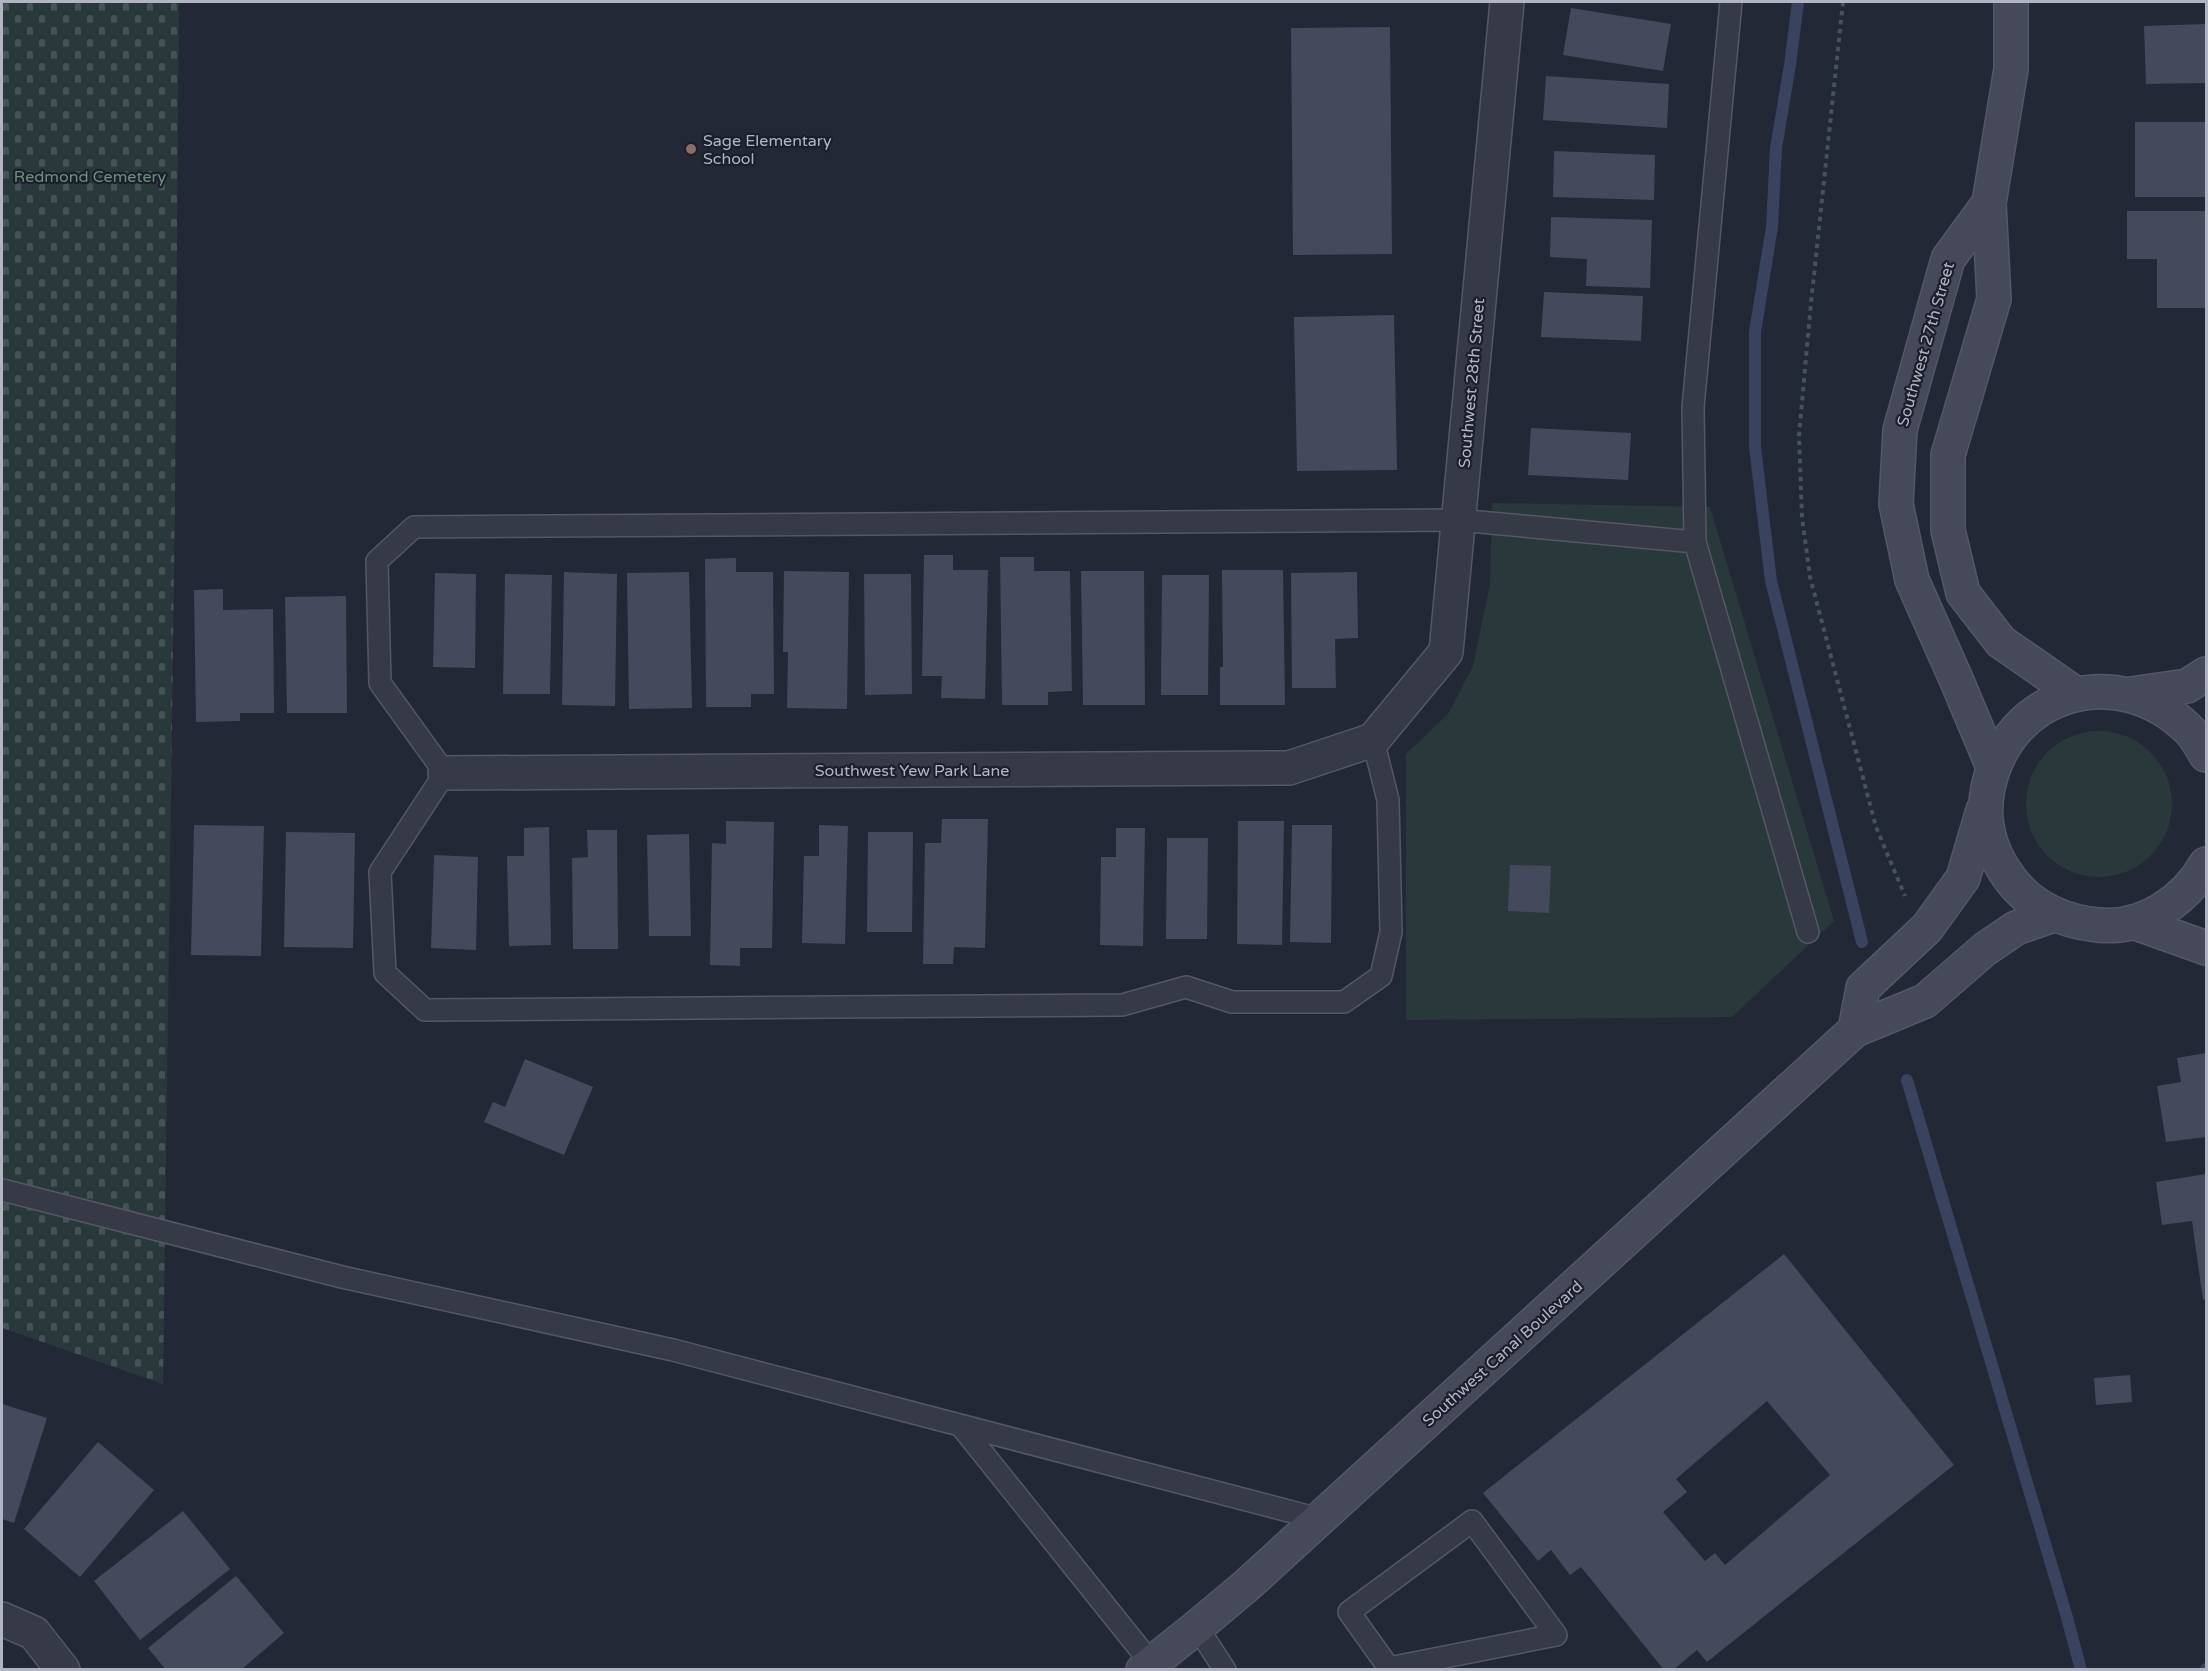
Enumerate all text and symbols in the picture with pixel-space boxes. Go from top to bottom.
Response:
place label: Sage Elementary School [703,131,832,169]
marker: Sage Elementary School [684,142,698,156]
park label: Redmond Cemetery [14,167,167,187]
street label: Southwest 27th Street [1893,260,1959,429]
street label: Southwest 28th Street [1455,297,1489,469]
street label: Southwest Yew Park Lane [815,761,1009,781]
street label: Southwest Canal Boulevard [1419,1277,1587,1431]

